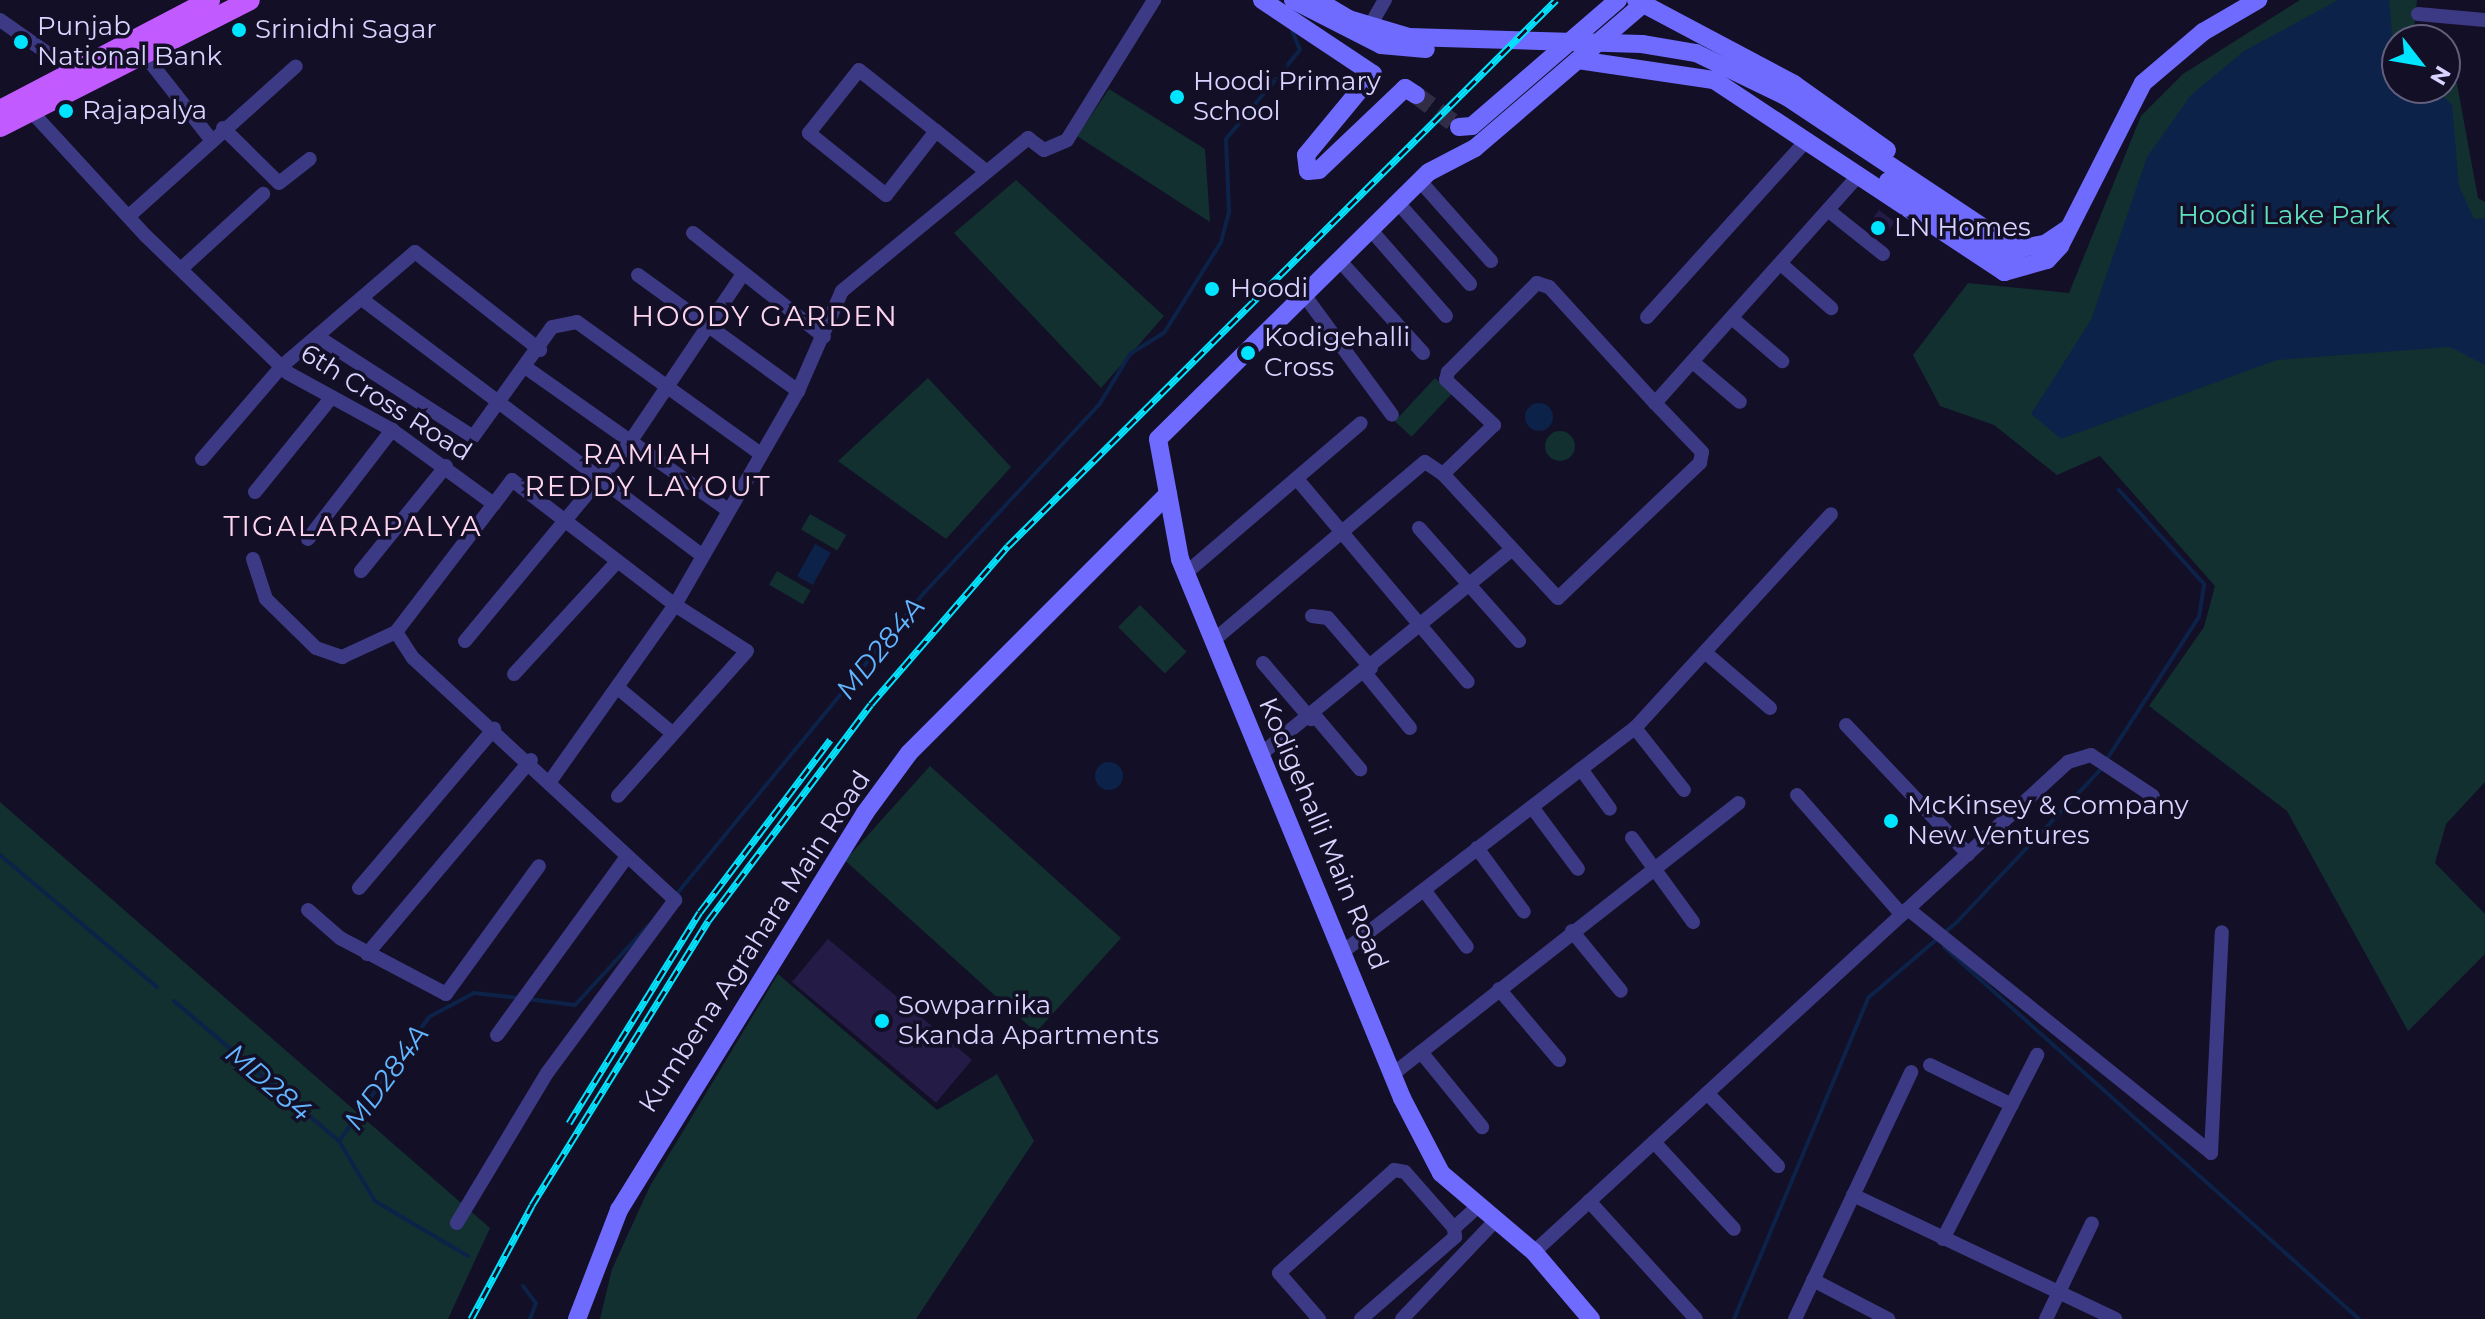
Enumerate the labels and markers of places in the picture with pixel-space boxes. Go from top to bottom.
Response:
place label: Punjab National Bank [37,11,222,72]
place label: Srinidhi Sagar [255,14,437,46]
marker: Srinidhi Sagar [230,21,248,39]
marker: Punjab National Bank [12,33,30,51]
place label: Hoodi Primary School [1193,66,1381,128]
marker: Hoodi Primary School [1168,88,1186,106]
place label: Rajapalya [82,95,207,127]
marker: Rajapalya [57,102,75,120]
place label: LN Homes [1894,212,2031,244]
marker: LN Homes [1869,219,1887,237]
place label: Hoodi [1230,273,1308,305]
marker: Hoodi [1201,278,1223,300]
place label: Kodigehalli Cross [1264,322,1410,384]
marker: Kodigehalli Cross [1239,344,1257,362]
place label: McKinsey & Company New Ventures [1907,790,2189,852]
marker: McKinsey & Company New Ventures [1882,812,1900,830]
place label: Sowparnika Skanda Apartments [898,990,1159,1052]
marker: Sowparnika Skanda Apartments [873,1012,891,1030]

